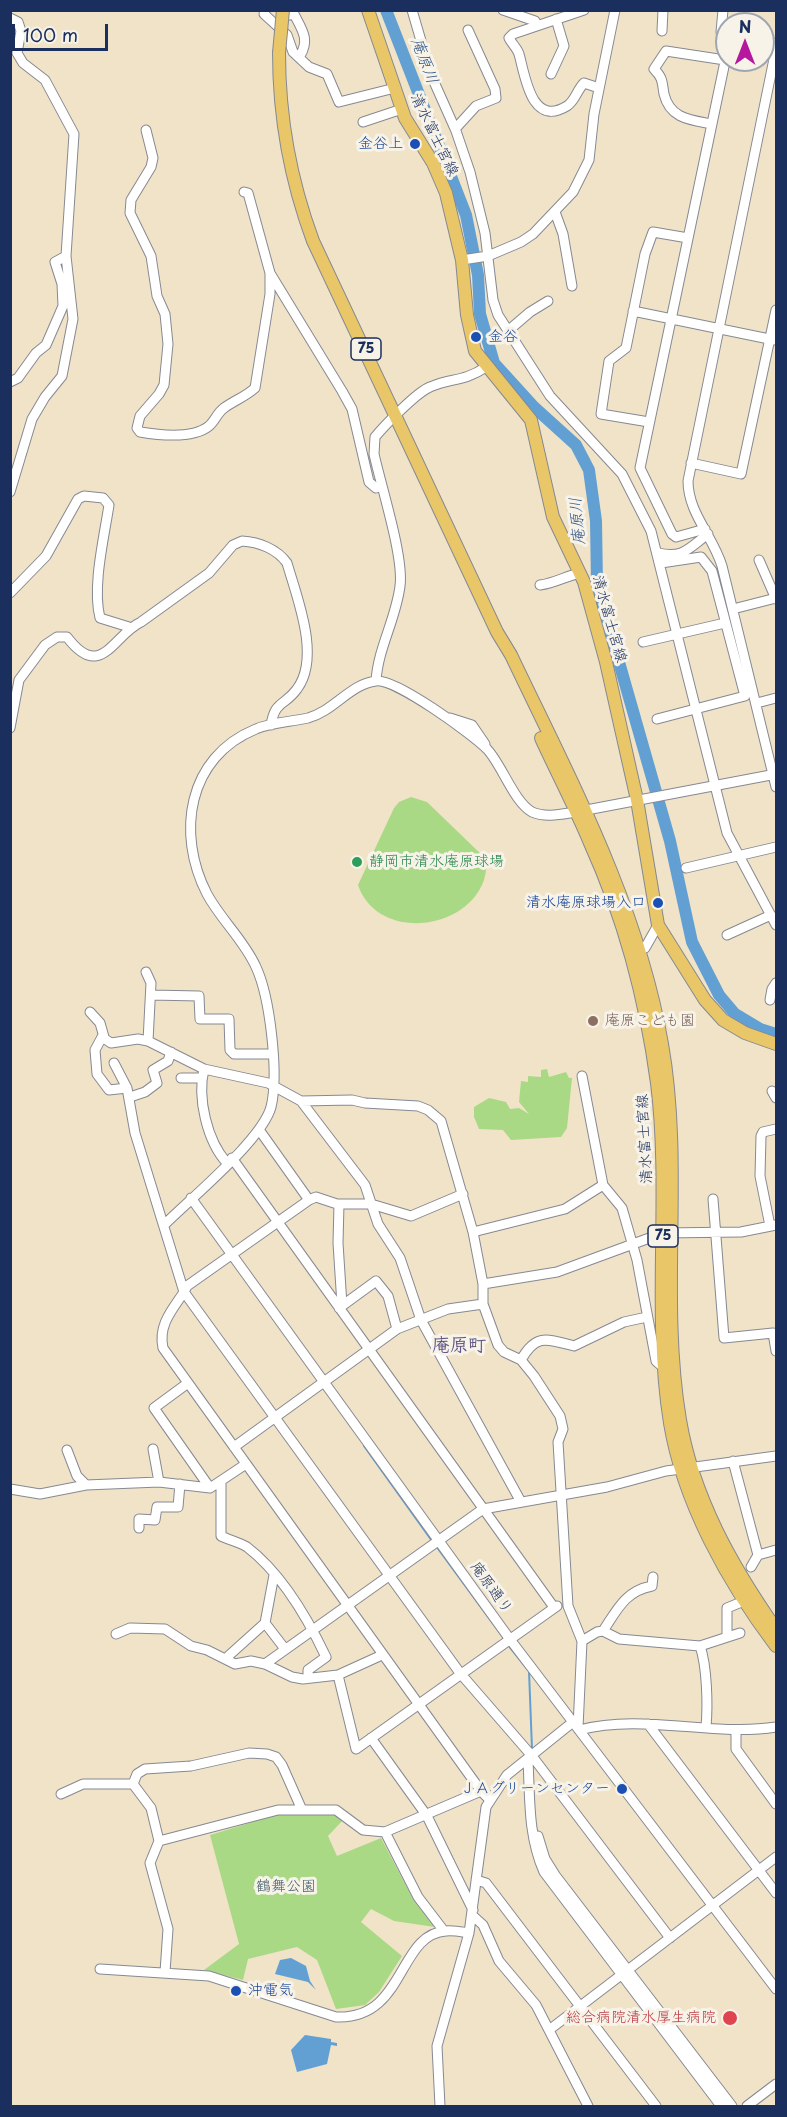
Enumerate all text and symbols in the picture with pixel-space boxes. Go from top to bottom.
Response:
scale bar [15,12,111,50]
north arrow [715,12,775,72]
text: N [739,14,751,38]
text: 100 m [23,21,78,48]
water label: 庵原川 [406,35,442,87]
street label: 清水富士宮線 [406,91,462,179]
place label: 金谷上 [358,135,403,153]
marker: 金谷上 [408,137,422,151]
place label: 金谷 [488,328,518,346]
marker: 金谷 [469,330,483,344]
road number: 75 [351,338,381,360]
water label: 庵原川 [566,496,590,546]
street label: 清水富士宮線 [588,573,630,665]
place label: 静岡市清水庵原球場 [369,853,504,871]
marker: 静岡市清水庵原球場 [350,855,364,869]
place label: 清水庵原球場入口 [526,894,646,912]
marker: 清水庵原球場入口 [651,896,665,910]
place label: 庵原こども園 [605,1012,695,1030]
marker: 庵原こども園 [586,1014,600,1028]
street label: 清水富士宮線 [634,1094,656,1184]
road number: 75 [648,1225,678,1247]
district label: 庵原町 [432,1335,486,1357]
street label: 庵原通り [466,1558,516,1618]
place label: ＪＡグリーンセンター [460,1780,610,1798]
marker: ＪＡグリーンセンター [615,1782,629,1796]
park label: 鶴舞公園 [256,1878,316,1896]
place label: 沖電気 [248,1982,293,2000]
marker: 沖電気 [229,1984,243,1998]
place label: 総合病院清水厚生病院 [566,2009,716,2027]
marker: 総合病院清水厚生病院 [721,2009,739,2027]

